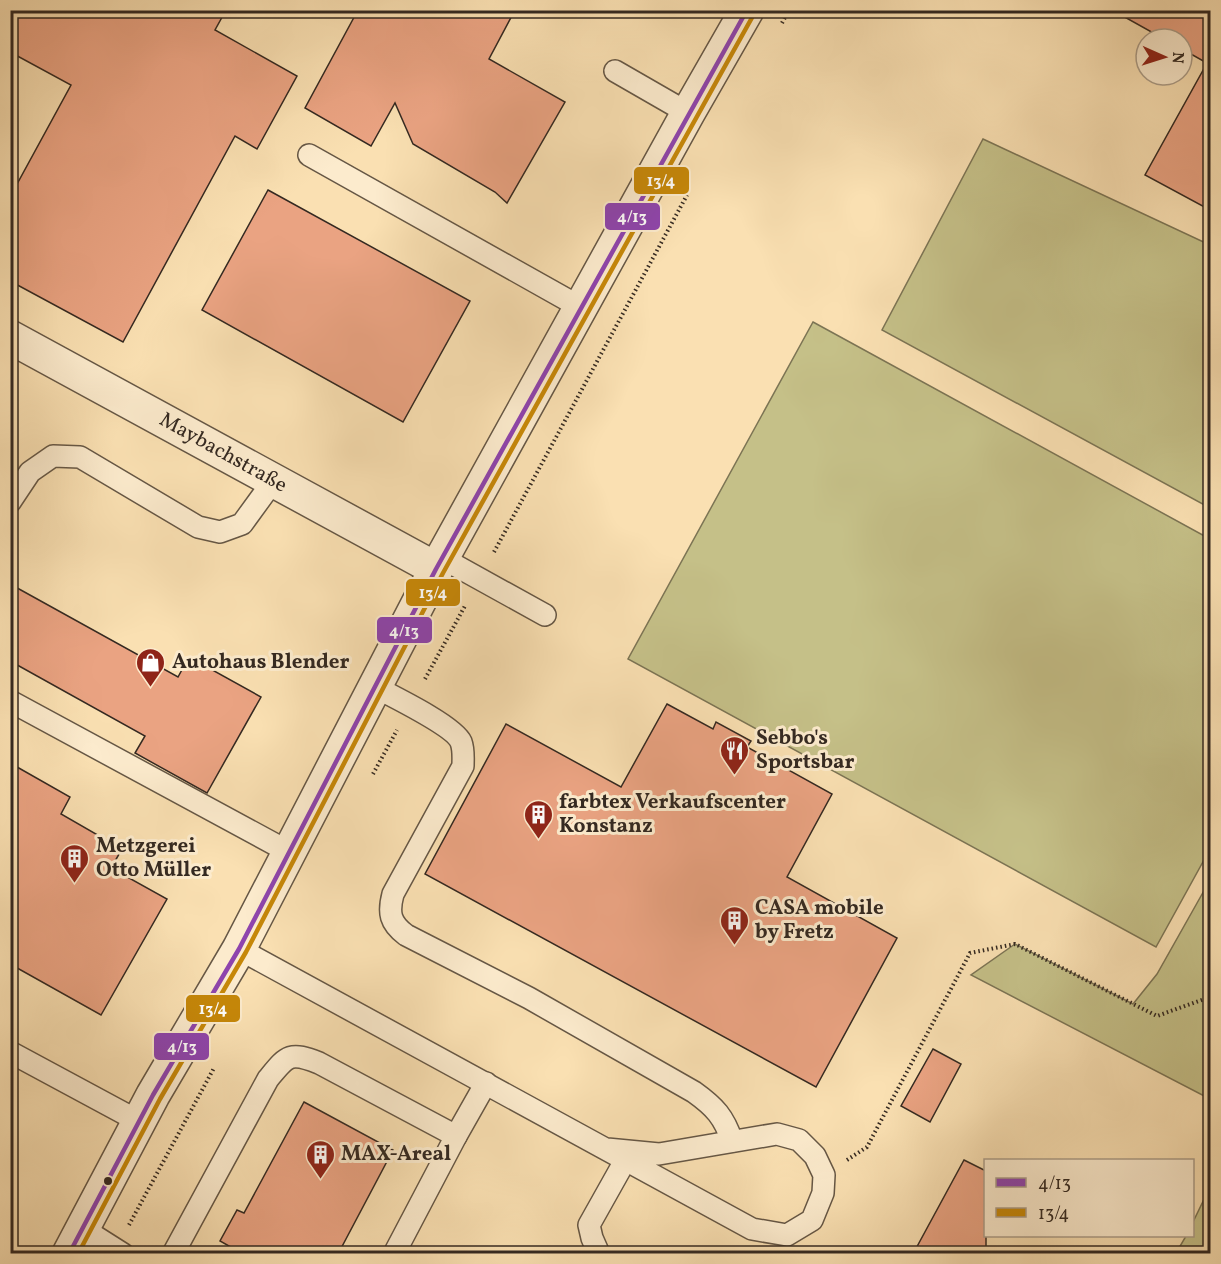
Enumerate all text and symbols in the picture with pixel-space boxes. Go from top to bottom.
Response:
north arrow [1134,27,1194,87]
text: N [1166,51,1188,64]
line badge: 13/4 [633,166,690,195]
text: 13/4 [647,171,676,193]
line badge: 4/13 [604,202,661,231]
text: 4/13 [617,207,647,229]
street label: Maybachstraße [154,406,292,500]
line badge: 13/4 [405,578,461,607]
text: 13/4 [419,583,448,605]
line badge: 4/13 [376,616,433,644]
text: 4/13 [389,621,419,643]
shop icon: Autohaus Blender [135,646,167,688]
place label: Autohaus Blender [172,648,350,677]
place label: Sebbo's Sportsbar [756,724,855,777]
restaurant icon: Sebbo's Sportsbar [719,734,751,776]
place label: farbtex Verkaufscenter Konstanz [559,788,786,841]
building icon: farbtex Verkaufscenter Konstanz [522,798,554,840]
place label: Metzgerei Otto Müller [96,832,211,885]
building icon: Metzgerei Otto Müller [59,842,91,884]
place label: CASA mobile by Fretz [755,894,884,947]
building icon: CASA mobile by Fretz [718,904,750,946]
line badge: 13/4 [185,994,241,1023]
text: 13/4 [199,999,228,1021]
line badge: 4/13 [153,1032,210,1061]
text: 4/13 [167,1037,197,1059]
building icon: MAX-Areal [304,1138,336,1180]
place label: MAX-Areal [341,1140,451,1169]
legend [984,1159,1194,1237]
text: 4/13 [1038,1172,1071,1197]
unlabelled marker [102,1175,114,1187]
text: 13/4 [1038,1202,1069,1227]

